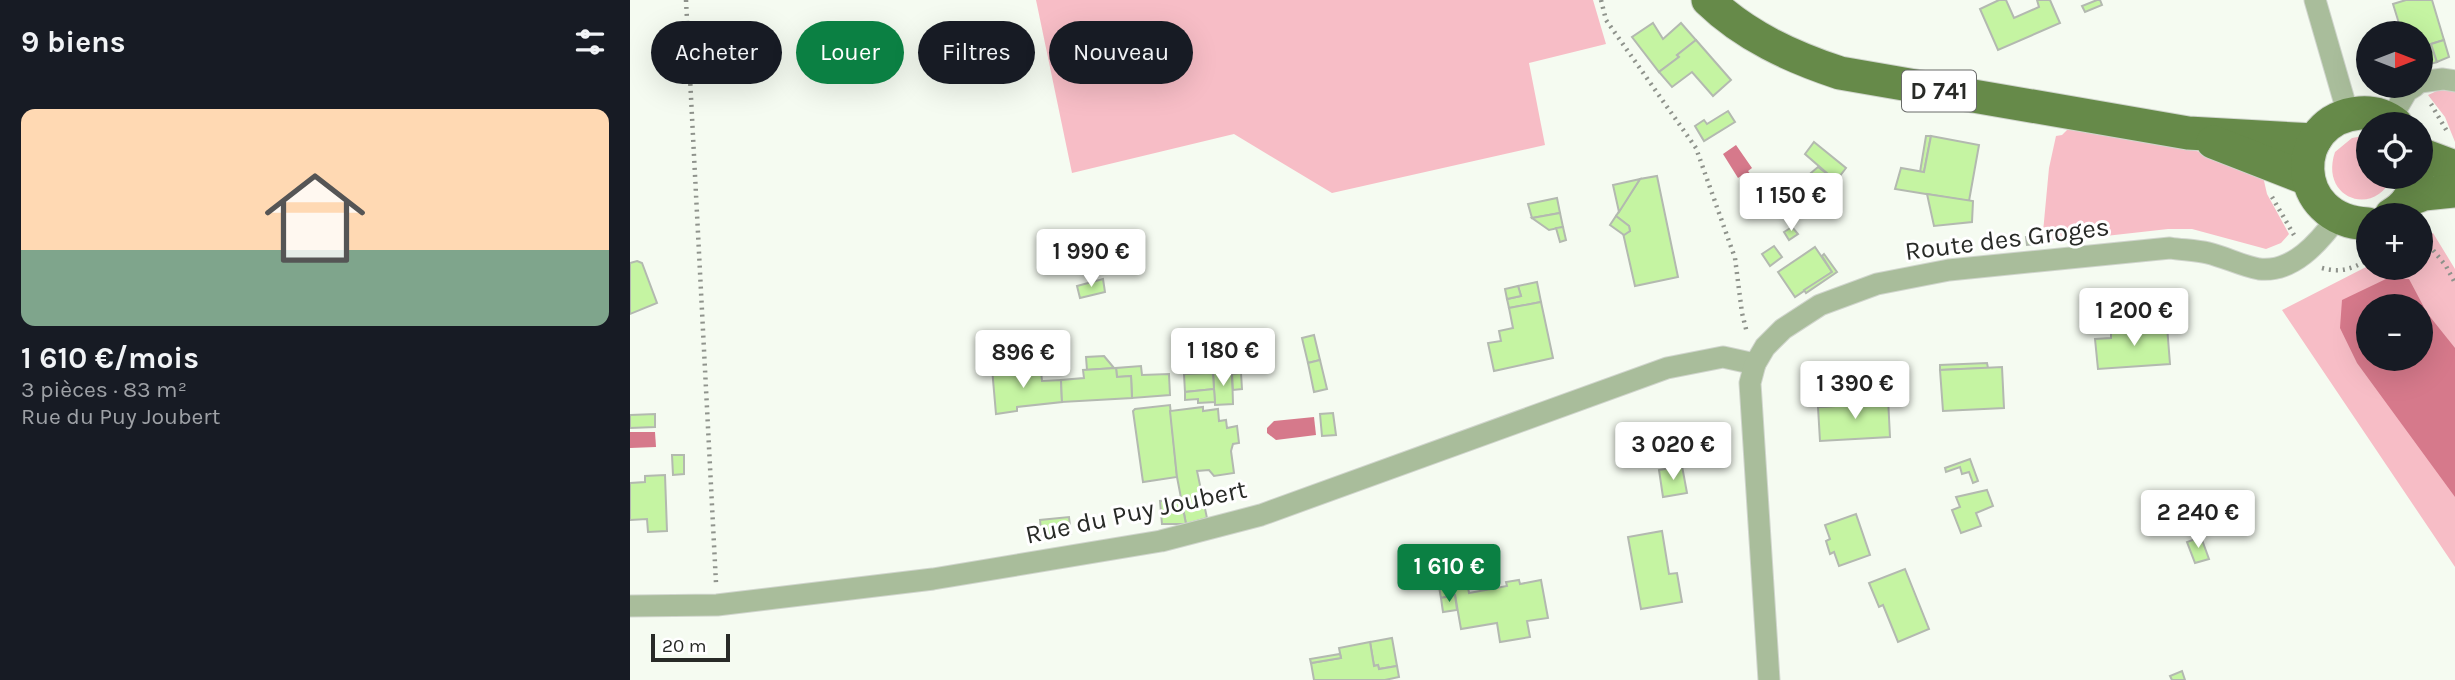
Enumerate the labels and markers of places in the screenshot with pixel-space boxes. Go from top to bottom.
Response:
pin: 1 150 € [1726,174,1856,233]
pin: 1 990 € [1026,230,1156,289]
pin: 1 200 € [2069,288,2199,348]
pin: 1 180 € [1158,328,1288,388]
pin: 896 € [974,330,1072,390]
pin: 1 390 € [1790,362,1920,421]
pin: 3 020 € [1608,422,1738,482]
pin: 2 240 € [2133,490,2263,550]
pin: 1 610 € [1384,544,1514,604]

